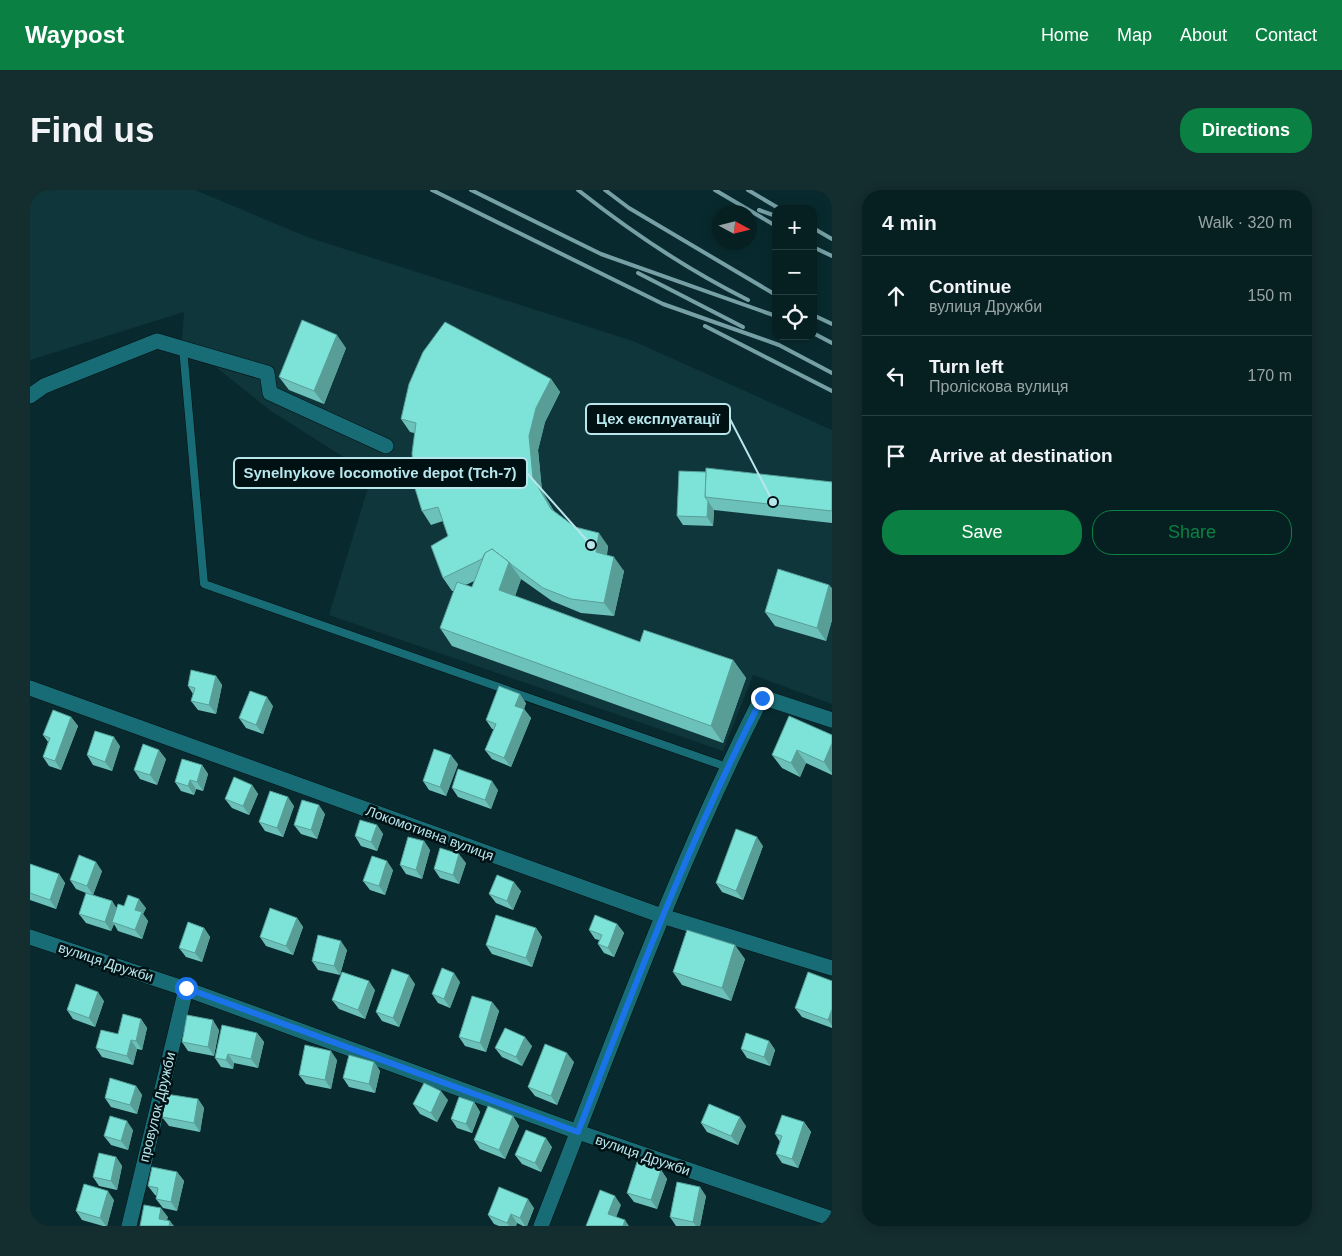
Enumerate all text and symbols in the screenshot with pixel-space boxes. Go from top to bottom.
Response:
text: Waypost [25,21,124,48]
text: Home [1041,25,1089,45]
text: Map [1117,25,1152,45]
text: About [1180,25,1227,45]
text: Contact [1255,25,1317,45]
button: Directions [1180,108,1312,153]
text: Find us [30,110,154,149]
north arrow [712,205,757,250]
map controls [772,205,817,340]
button: + [772,205,817,250]
text: 4 min [882,211,937,234]
text: Walk · 320 m [1198,214,1292,231]
button: − [772,250,817,295]
text: Continue [929,276,1011,297]
icon: ahead [882,282,910,310]
text: 150 m [1248,287,1292,304]
button: locate [772,295,817,340]
text: вулиця Дружби [929,298,1042,315]
text: Turn left [929,356,1004,377]
icon: left [882,362,910,390]
text: 170 m [1248,367,1292,384]
text: Проліскова вулиця [929,378,1068,395]
callout: Цех експлуатації [586,404,730,434]
text: Цех експлуатації [596,410,721,427]
icon: arrive [882,442,910,470]
text: Arrive at destination [929,445,1113,466]
callout: Synelnykove locomotive depot (Tch-7) [234,458,527,488]
text: Synelnykove locomotive depot (Tch-7) [243,464,517,481]
button: Save [882,510,1082,555]
button: Share [1092,510,1292,555]
route end [751,687,774,710]
street label: Локомотивна вулиця [364,802,496,864]
street label: вулиця Дружби [56,939,156,985]
route start [175,977,198,1000]
street label: провулок Дружби [136,1050,178,1164]
street label: вулиця Дружби [594,1131,692,1179]

